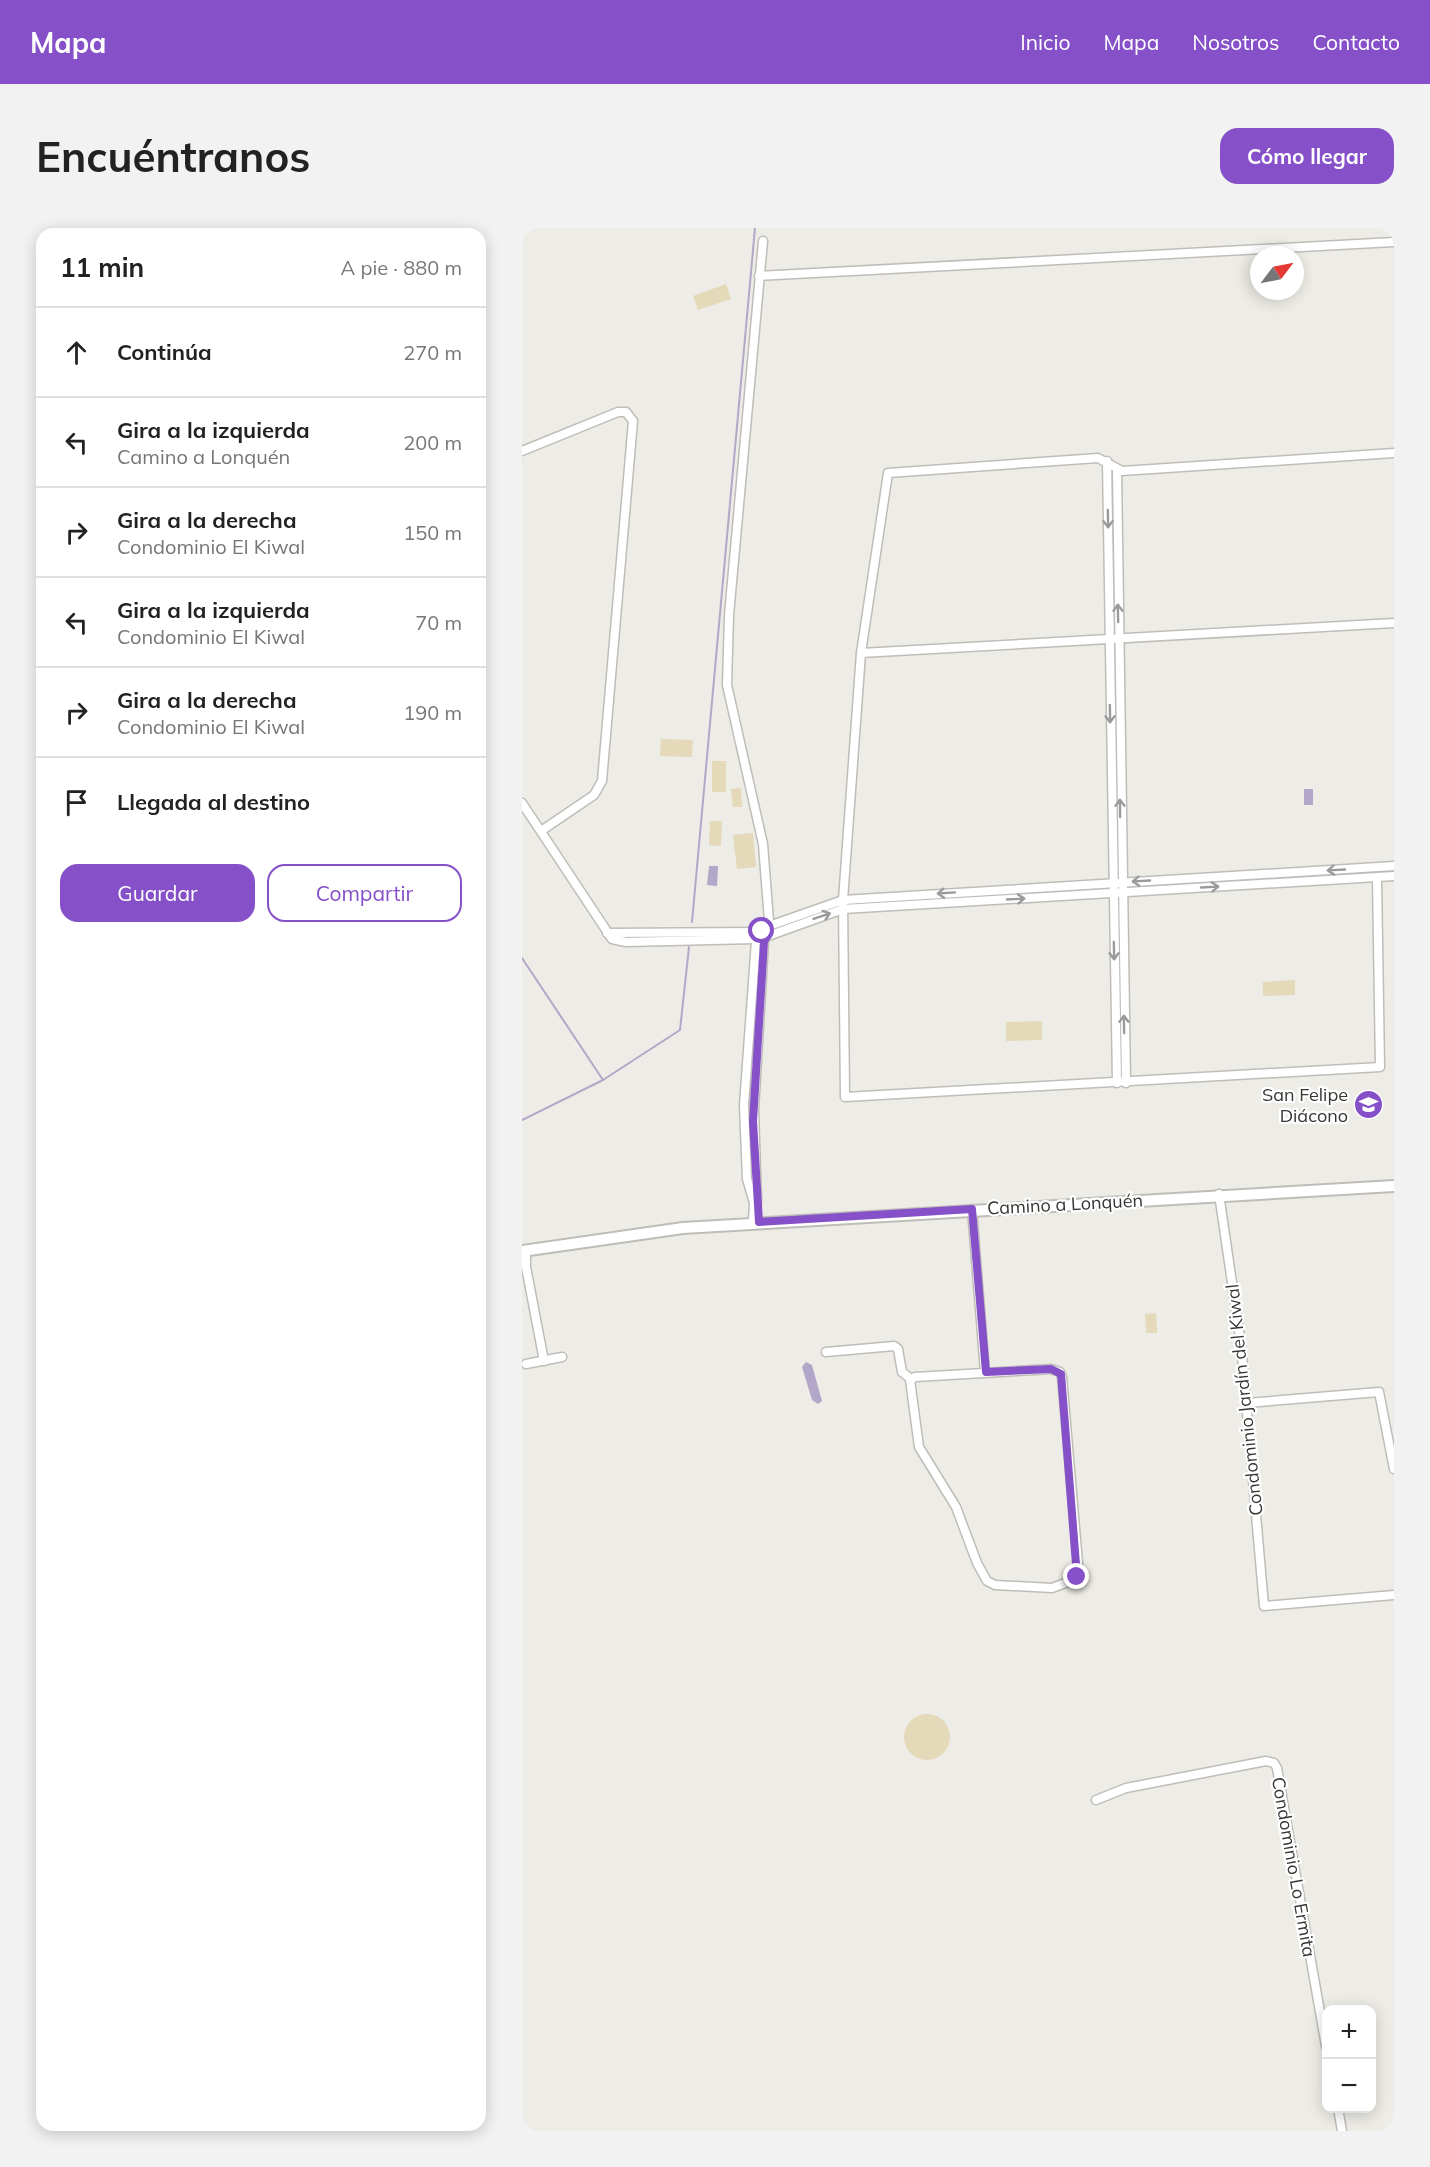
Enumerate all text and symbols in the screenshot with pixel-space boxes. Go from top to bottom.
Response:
text: Mapa [30,25,106,60]
text: Inicio [1020,29,1070,55]
text: Mapa [1103,29,1159,55]
text: Nosotros [1192,29,1279,55]
text: Contacto [1312,29,1400,55]
button: Cómo llegar [1220,128,1394,184]
text: Encuéntranos [36,130,310,183]
north arrow [1250,246,1304,300]
text: 11 min [60,251,144,284]
text: A pie · 880 m [341,255,462,280]
icon: ahead [60,336,93,369]
text: Continúa [117,338,212,366]
text: 270 m [403,340,462,365]
text: Gira a la izquierda [117,416,310,444]
icon: left [60,426,93,459]
text: 200 m [403,430,462,455]
text: Camino a Lonquén [117,444,290,469]
text: Gira a la derecha [117,506,297,534]
one-way arrow [1102,509,1114,529]
icon: right [60,516,93,549]
text: 150 m [403,520,462,545]
text: Condominio El Kiwal [117,534,305,559]
text: Gira a la izquierda [117,596,310,624]
one-way arrow [1112,604,1124,624]
icon: left [60,606,93,639]
text: 70 m [415,610,462,635]
text: Condominio El Kiwal [117,624,305,649]
text: Gira a la derecha [117,686,297,714]
icon: right [60,696,93,729]
text: 190 m [403,700,462,725]
one-way arrow [1105,704,1116,724]
text: Condominio El Kiwal [117,714,305,739]
icon: arrive [60,786,93,819]
text: Llegada al destino [117,788,310,816]
one-way arrow [1114,799,1126,819]
button: Guardar [60,864,255,922]
button: Compartir [267,864,462,922]
one-way arrow [1326,864,1346,875]
one-way arrow [1131,876,1151,887]
one-way arrow [1200,882,1220,893]
one-way arrow [937,888,957,899]
one-way arrow [1005,893,1025,904]
one-way arrow [812,910,831,921]
route start [748,917,774,943]
one-way arrow [1108,941,1119,961]
one-way arrow [1119,1015,1130,1035]
place label: San Felipe Diácono [1262,1083,1348,1127]
school or university icon: San Felipe Diácono [1353,1088,1385,1120]
street label: Camino a Lonquén [987,1188,1143,1220]
street label: Condominio Jardín del Kiwal [1220,1283,1268,1517]
route end [1063,1563,1089,1589]
street label: Condominio Lo Ermita [1267,1775,1321,1959]
map controls [1322,2005,1376,2113]
button: + [1322,2005,1376,2059]
button: − [1322,2059,1376,2113]

